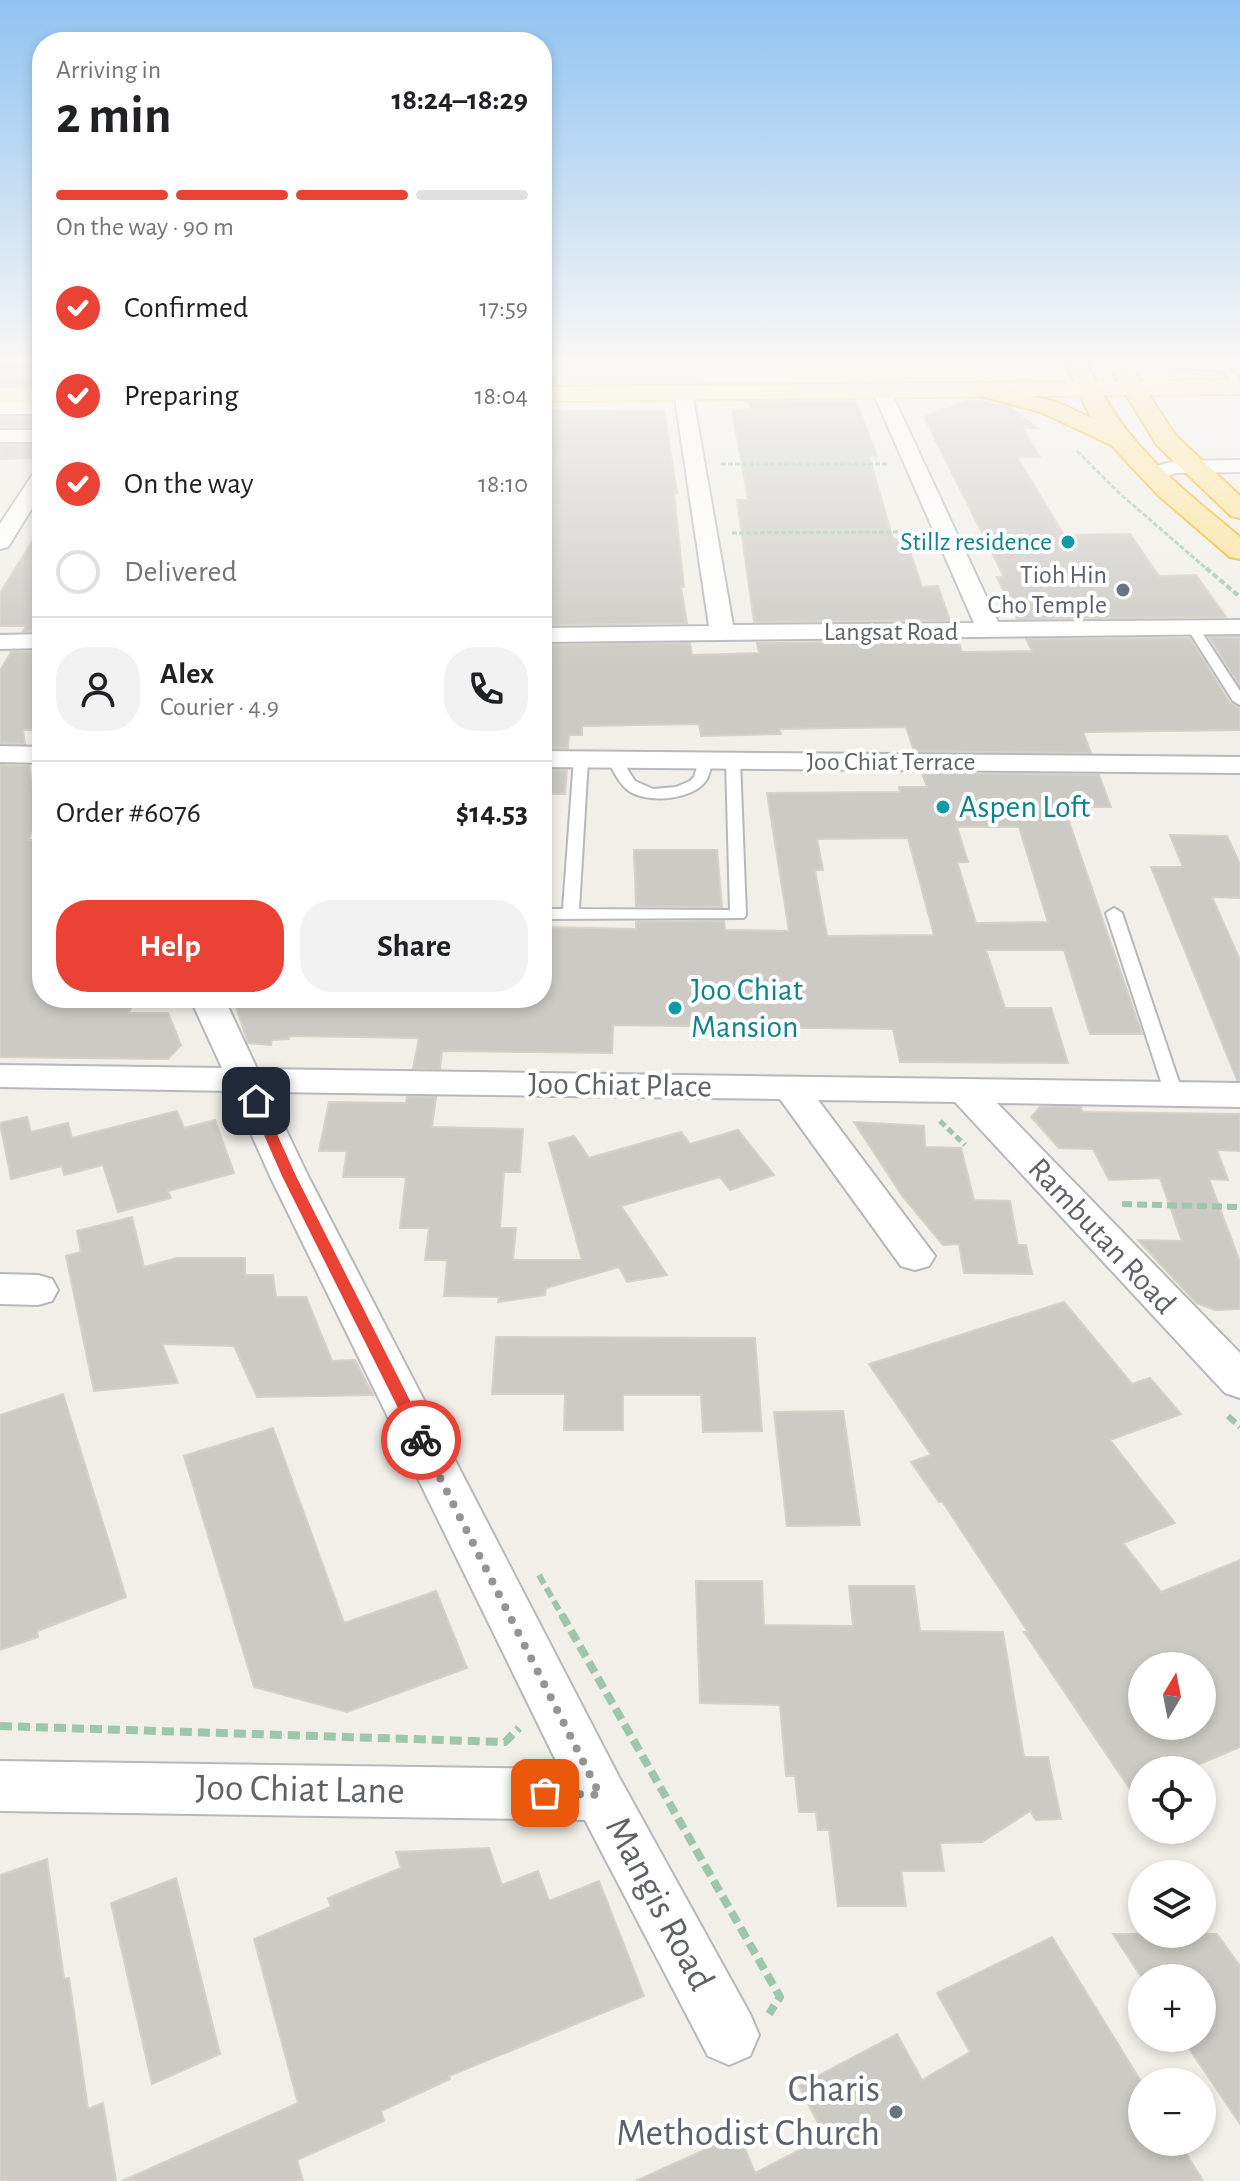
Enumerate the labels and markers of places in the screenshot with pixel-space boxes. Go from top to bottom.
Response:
place label: Stillz residence [900,529,1052,555]
marker: Stillz residence [1059,533,1077,551]
place label: Tioh Hin Cho Temple [987,562,1107,618]
marker: Tioh Hin Cho Temple [1114,581,1132,599]
place label: Aspen Loft [959,791,1090,823]
marker: Aspen Loft [934,798,952,816]
place label: Joo Chiat Mansion [691,974,803,1043]
marker: Joo Chiat Mansion [666,999,684,1017]
pin [222,1067,290,1135]
pin [511,1759,579,1827]
place label: Charis Methodist Church [616,2071,880,2153]
marker: Charis Methodist Church [887,2103,905,2121]

